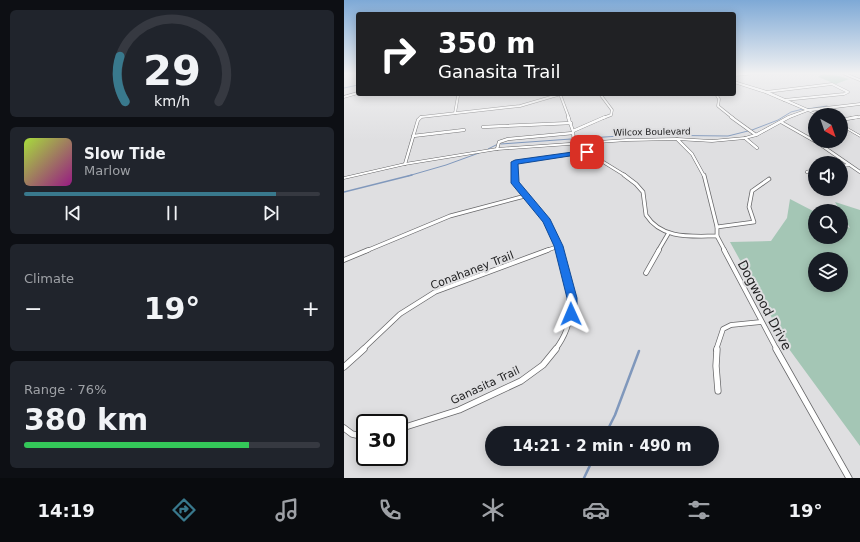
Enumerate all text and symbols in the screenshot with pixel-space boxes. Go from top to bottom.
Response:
text: 350 m [438,27,535,60]
icon: right [372,28,424,80]
text: 29 [143,45,201,94]
text: Ganasita Trail [438,61,560,82]
text: km/h [154,92,190,108]
north arrow [808,108,848,148]
map controls [808,108,848,292]
street label: Wilcox Boulevard [613,126,691,138]
pin [570,135,604,169]
icon: arrive [576,141,598,163]
text: Slow Tide [84,145,166,163]
button: sound [808,156,848,196]
text: Marlow [84,163,131,178]
icon: previous [62,202,84,224]
icon: pause [161,202,183,224]
icon: next [260,202,282,224]
button: search [808,204,848,244]
street label: Conahaney Trail [429,249,516,292]
button: layers [808,252,848,292]
street label: Dogwood Drive [735,258,795,353]
text: Climate [24,271,74,286]
text: 19° [144,291,200,326]
position arrow [550,293,592,335]
text: − [24,296,42,321]
text: + [302,296,320,321]
street label: Ganasita Trail [449,364,522,407]
text: Range · 76% [24,382,107,397]
text: 380 km [24,402,148,437]
speed limit sign: 30 [356,414,408,466]
text: 14:21 · 2 min · 490 m [512,437,692,455]
icon: directions [170,496,198,524]
icon: music [273,496,301,524]
icon: phone [376,496,404,524]
icon: climate [479,496,507,524]
icon: car [582,496,610,524]
icon: filters [685,496,713,524]
text: 14:19 [38,500,95,521]
text: 19° [788,500,822,521]

